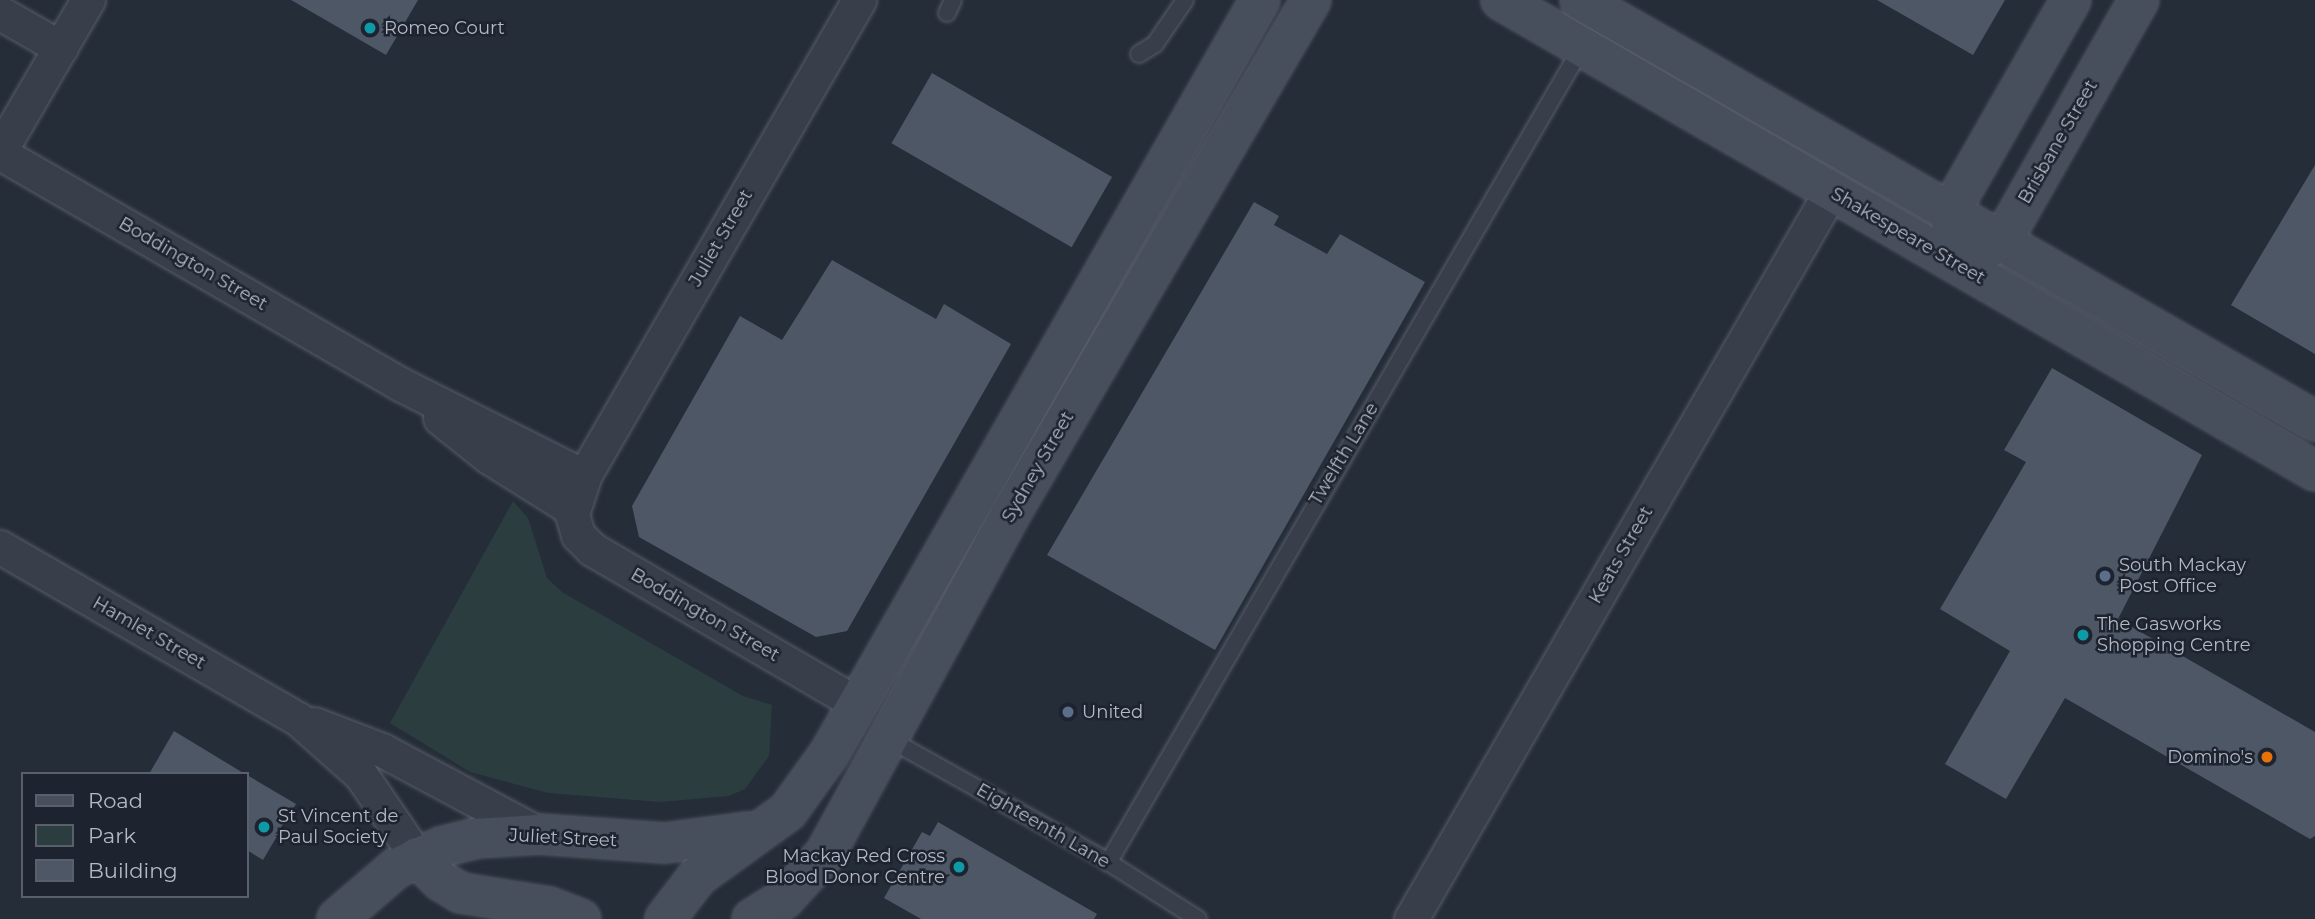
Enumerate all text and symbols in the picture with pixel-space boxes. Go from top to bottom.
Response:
place label: Romeo Court [384,17,505,39]
marker: Romeo Court [362,20,378,36]
street label: Brisbane Street [2014,76,2102,208]
street label: Shakespeare Street [1827,183,1989,289]
street label: Juliet Street [685,186,757,290]
street label: Boddington Street [115,213,271,315]
street label: Twelfth Lane [1305,399,1383,509]
street label: Sydney Street [998,408,1078,526]
street label: Keats Street [1584,502,1658,608]
place label: South Mackay Post Office [2119,555,2246,598]
street label: Boddington Street [627,564,783,666]
marker: South Mackay Post Office [2097,568,2113,584]
street label: Hamlet Street [89,592,209,674]
place label: The Gasworks Shopping Centre [2097,614,2251,656]
marker: The Gasworks Shopping Centre [2075,627,2091,643]
place label: United [1082,701,1143,723]
marker: United [1060,704,1076,720]
place label: Domino's [2167,746,2253,768]
marker: Domino's [2259,749,2275,765]
legend [21,772,248,898]
street label: Eighteenth Lane [972,779,1114,873]
text: Road [88,788,143,813]
place label: St Vincent de Paul Society [278,806,398,848]
marker: St Vincent de Paul Society [256,819,272,835]
text: Park [88,823,136,848]
street label: Juliet Street [508,824,618,852]
place label: Mackay Red Cross Blood Donor Centre [765,846,945,888]
text: Building [88,858,178,883]
marker: Mackay Red Cross Blood Donor Centre [951,859,967,875]

